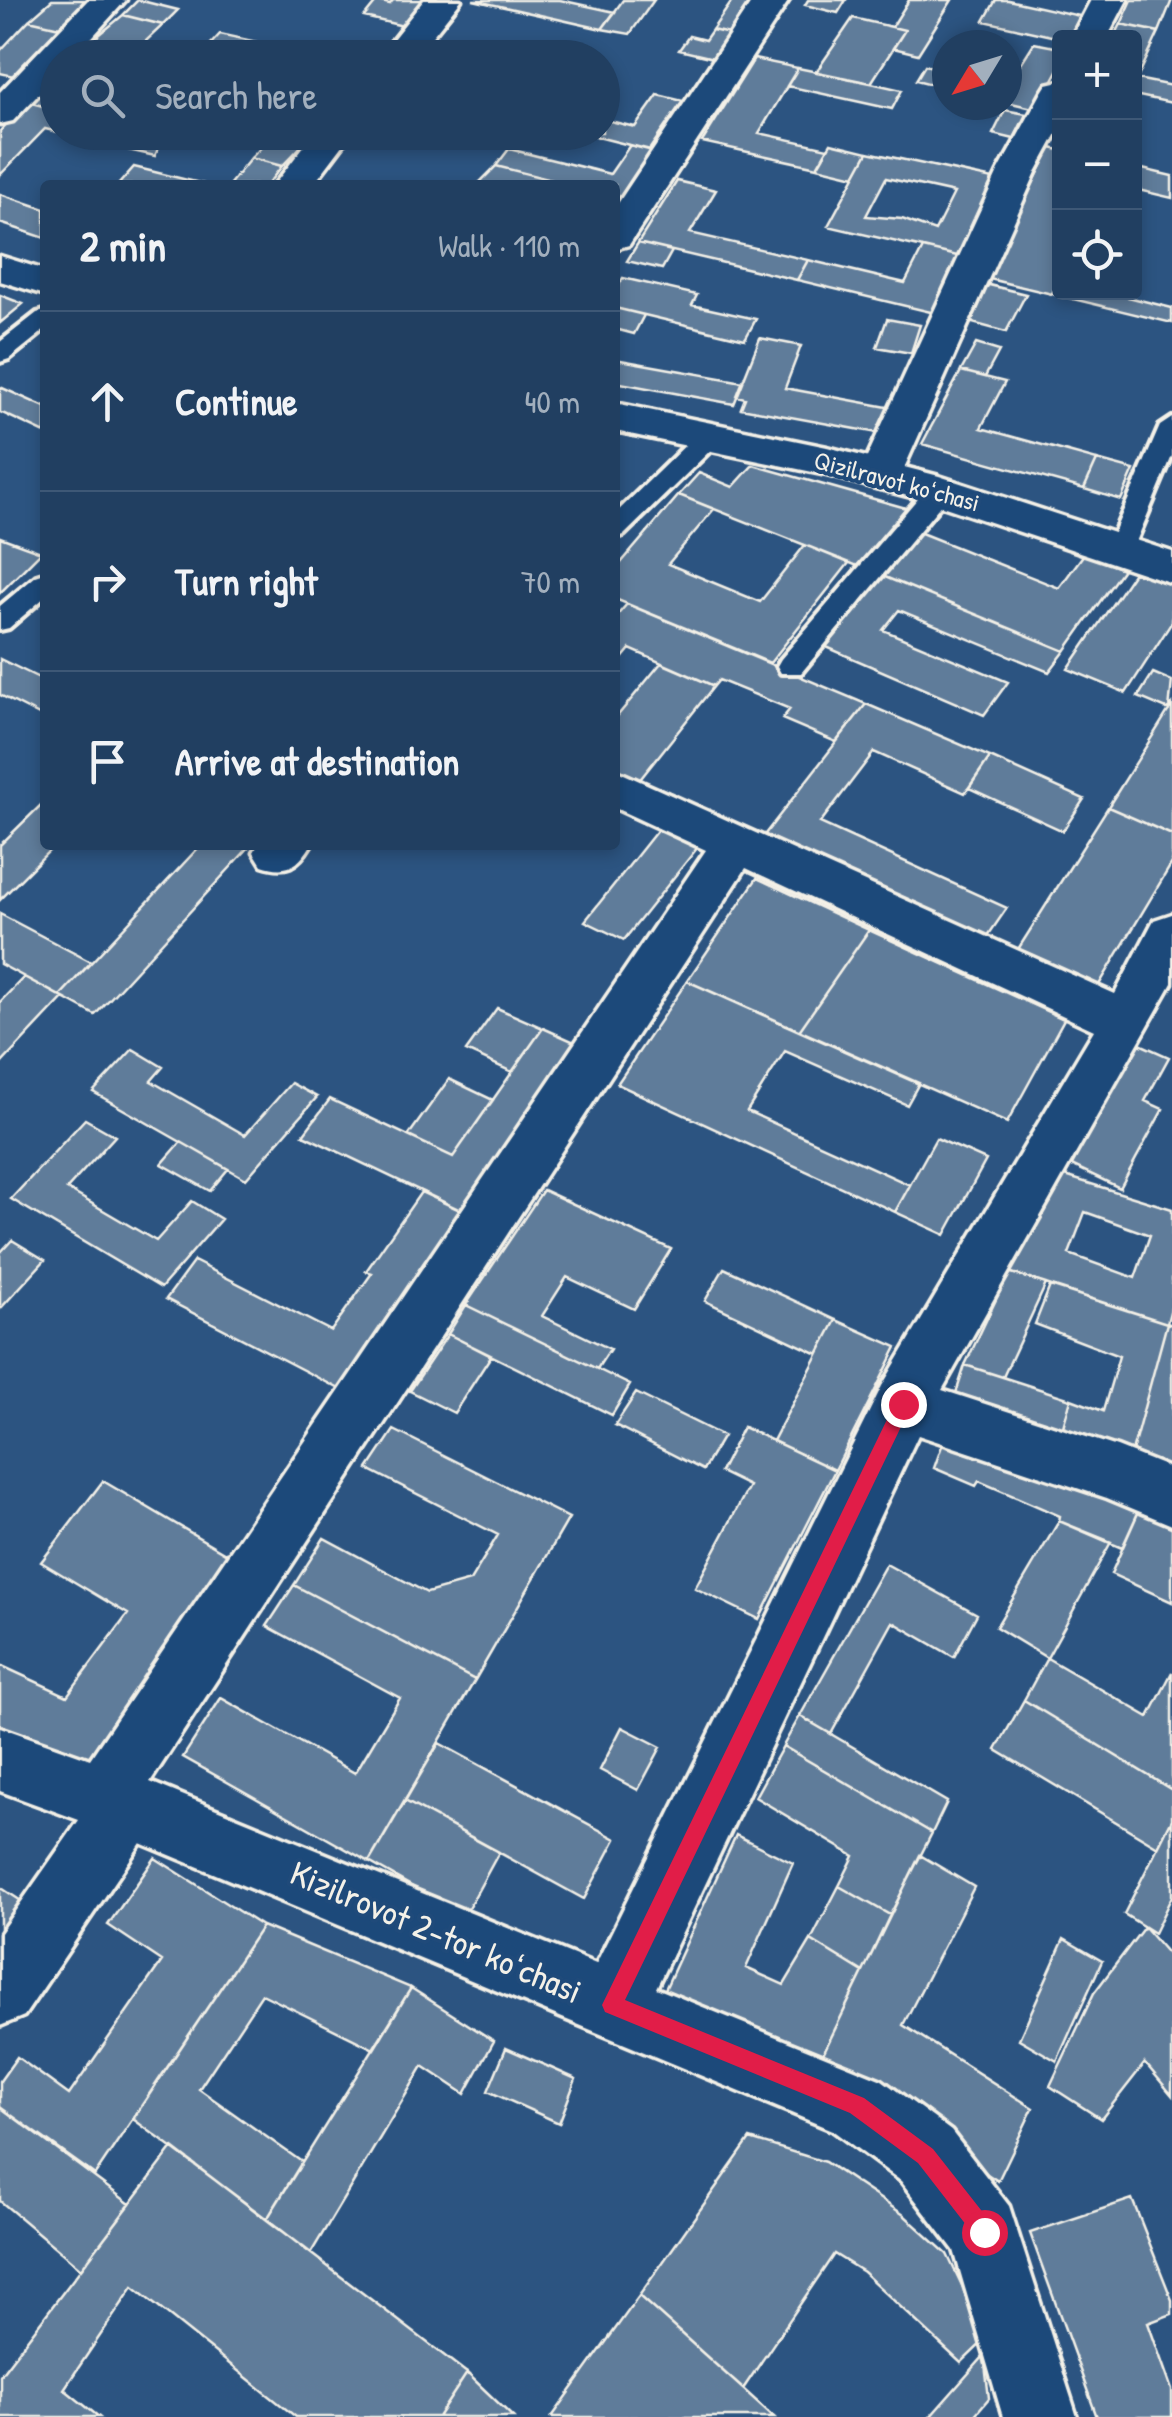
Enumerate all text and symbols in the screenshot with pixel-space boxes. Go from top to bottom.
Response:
north arrow [932,30,1022,120]
map controls [1052,30,1142,300]
button: + [1052,30,1142,120]
search box [40,40,620,150]
icon: search [75,68,130,123]
text: Search here [155,69,317,121]
button: − [1052,120,1142,210]
button: locate [1052,210,1142,300]
text: 2 min [80,217,166,274]
text: Walk · 110 m [438,224,580,267]
icon: ahead [80,374,135,429]
text: Continue [175,375,297,427]
text: 40 m [525,380,580,423]
street label: Qizilravot koʻchasi [810,443,984,519]
icon: right [80,554,135,609]
text: Turn right [175,555,318,607]
text: 70 m [521,560,580,603]
icon: arrive [80,734,135,789]
text: Arrive at destination [175,735,459,787]
route end [881,1382,927,1428]
street label: Kizilrovot 2-tor koʻchasi [283,1849,589,2014]
route start [962,2210,1008,2256]

